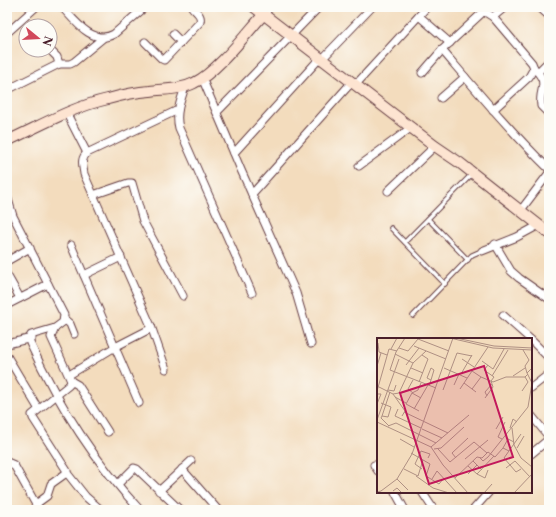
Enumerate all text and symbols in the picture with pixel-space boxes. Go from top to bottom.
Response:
north arrow [18,18,58,58]
text: N [39,34,56,48]
inset map [377,338,532,493]

